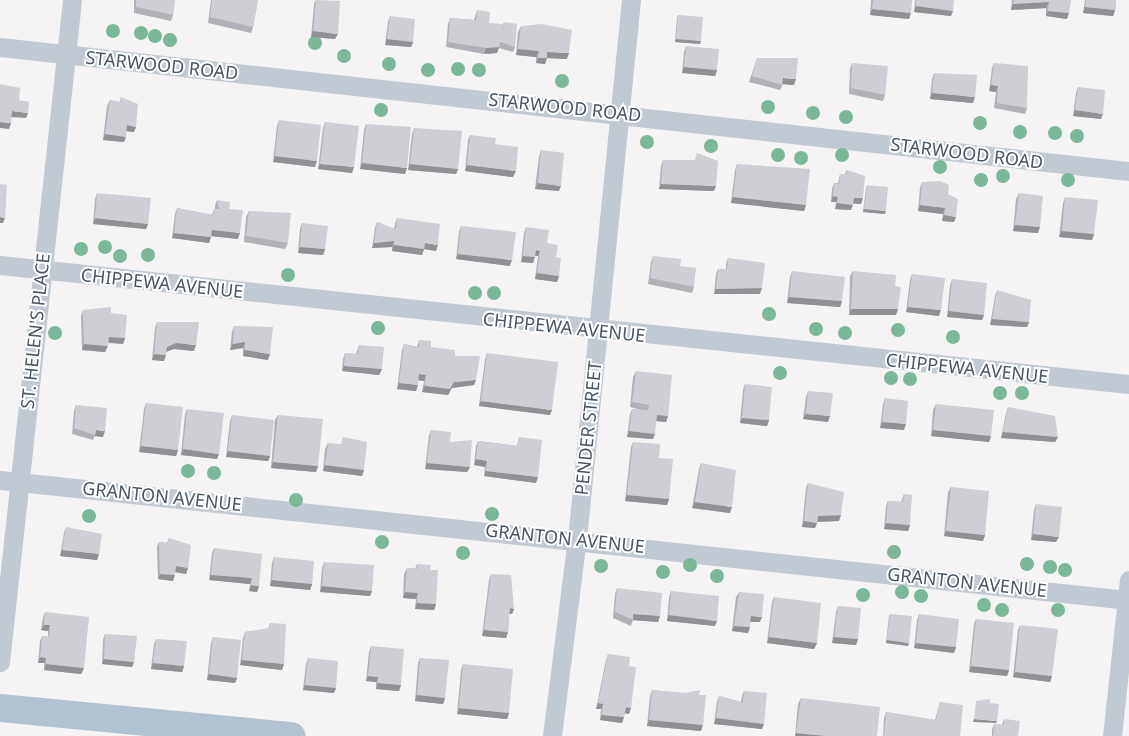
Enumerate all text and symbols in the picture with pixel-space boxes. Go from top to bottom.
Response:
street label: STARWOOD ROAD [85,46,239,84]
street label: STARWOOD ROAD [488,88,642,126]
street label: STARWOOD ROAD [890,133,1044,173]
street label: ST. HELEN'S PLACE [16,252,54,410]
street label: CHIPPEWA AVENUE [80,264,244,302]
street label: CHIPPEWA AVENUE [482,308,646,346]
street label: CHIPPEWA AVENUE [885,349,1049,387]
street label: PENDER STREET [570,360,606,496]
street label: GRANTON AVENUE [81,477,243,515]
street label: GRANTON AVENUE [484,519,646,557]
street label: GRANTON AVENUE [886,563,1048,601]

